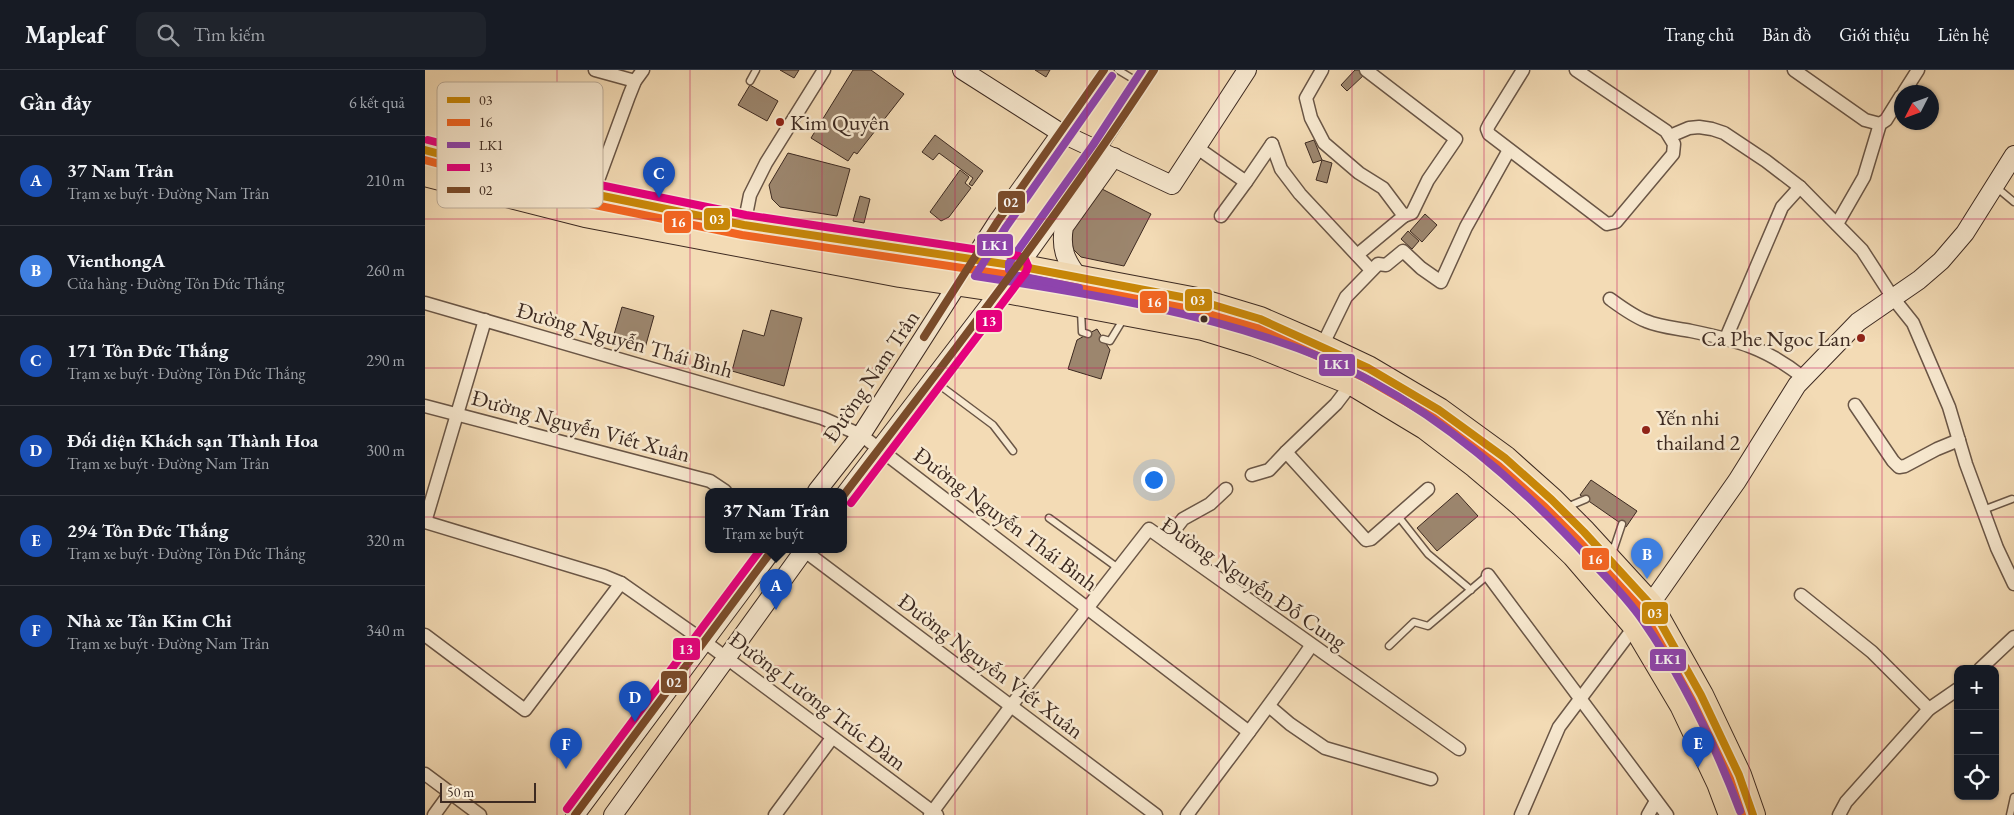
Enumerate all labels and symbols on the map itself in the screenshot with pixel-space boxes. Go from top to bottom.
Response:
legend [437,82,603,208]
north arrow [1894,85,1939,130]
text: 03 [479,91,493,109]
place label: Kim Quyên [790,108,890,137]
text: 16 [479,113,493,131]
marker: Kim Quyên [774,116,786,128]
text: LK1 [479,136,503,154]
pin: C [643,157,675,198]
text: 13 [479,158,493,176]
text: 02 [479,181,493,199]
line badge: 02 [997,190,1026,214]
text: 02 [1004,193,1019,211]
line badge: 03 [703,207,731,231]
line badge: 16 [663,210,692,234]
text: 03 [710,210,724,228]
text: 16 [671,213,686,231]
line badge: LK1 [976,233,1014,257]
text: LK1 [982,236,1008,254]
line badge: 03 [1184,288,1213,312]
line badge: 16 [1139,290,1168,314]
text: 03 [1191,291,1205,309]
text: 16 [1147,293,1162,311]
street label: Đường Nguyễn Thái Bình [513,295,737,385]
street label: Đường Nam Trân [816,304,926,448]
line badge: 13 [975,309,1003,333]
text: 13 [982,312,996,330]
unlabelled marker [1199,314,1209,324]
place label: Ca Phe Ngoc Lan [1701,324,1851,353]
marker: Ca Phe Ngoc Lan [1855,332,1867,344]
line badge: LK1 [1318,353,1356,377]
text: LK1 [1324,355,1350,373]
street label: Đường Nguyễn Viết Xuân [469,383,694,469]
place label: Yến nhi thailand 2 [1656,403,1741,457]
marker: Yến nhi thailand 2 [1640,424,1652,436]
street label: Đường Nguyễn Thái Bình [908,440,1104,598]
your location [1141,467,1167,493]
street label: Đường Nguyễn Đỗ Cung [1155,510,1353,656]
pin: B [1631,538,1663,579]
line badge: 16 [1581,547,1610,571]
text: 16 [1588,550,1603,568]
pin: A [760,569,792,610]
street label: Đường Nguyễn Viết Xuân [892,587,1090,746]
line badge: 03 [1641,601,1669,625]
text: 03 [1648,604,1662,622]
street label: Đường Lương Trúc Đàm [723,625,913,777]
line badge: 13 [672,637,701,661]
text: 13 [679,640,693,658]
line badge: LK1 [1649,648,1687,672]
text: LK1 [1655,650,1681,668]
line badge: 02 [660,670,688,694]
text: 02 [667,673,682,691]
pin: D [619,681,651,722]
pin: E [1682,727,1714,768]
pin: F [550,728,582,769]
scale bar [440,780,536,803]

